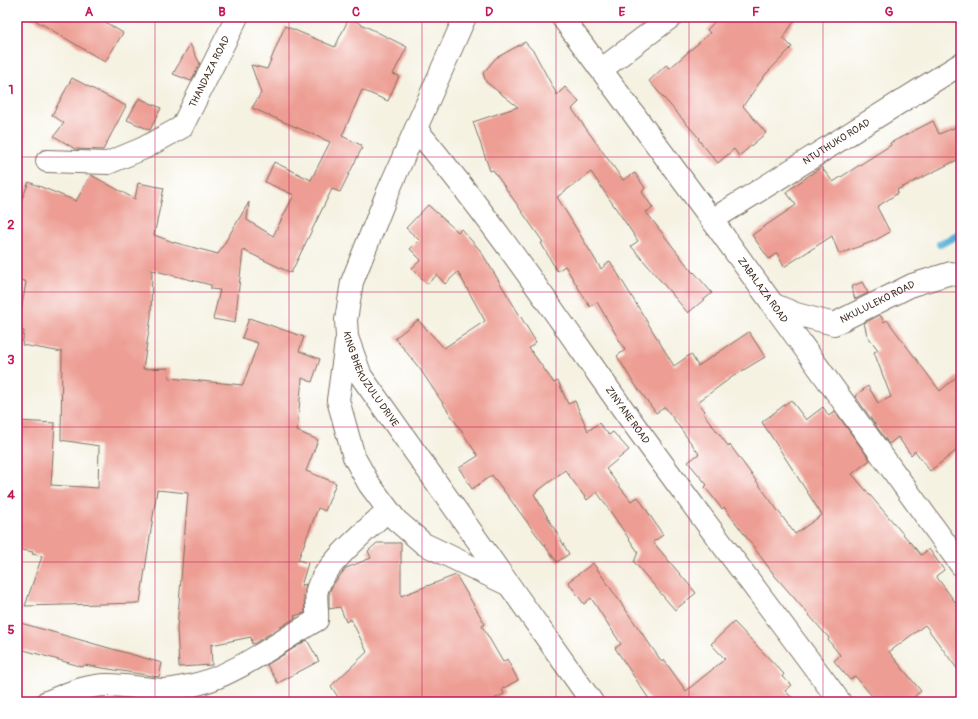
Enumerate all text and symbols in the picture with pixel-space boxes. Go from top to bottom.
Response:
text: A [85,4,94,20]
text: B [218,4,226,20]
text: C [352,4,360,20]
text: D [485,4,493,20]
text: E [619,4,626,20]
text: F [752,4,760,20]
text: G [885,4,894,20]
street label: THANDAZA ROAD [187,34,232,110]
text: 1 [8,82,14,98]
street label: NTUTHUKO ROAD [801,116,872,167]
text: 2 [7,217,15,233]
street label: ZABALAZA ROAD [735,255,790,325]
street label: NKULULEKO ROAD [838,279,917,326]
street label: KING BHEKUZULU DRIVE [341,331,401,429]
text: 3 [7,352,15,368]
street label: ZINYANE ROAD [603,384,652,446]
text: 4 [7,487,15,503]
text: 5 [7,622,15,638]

